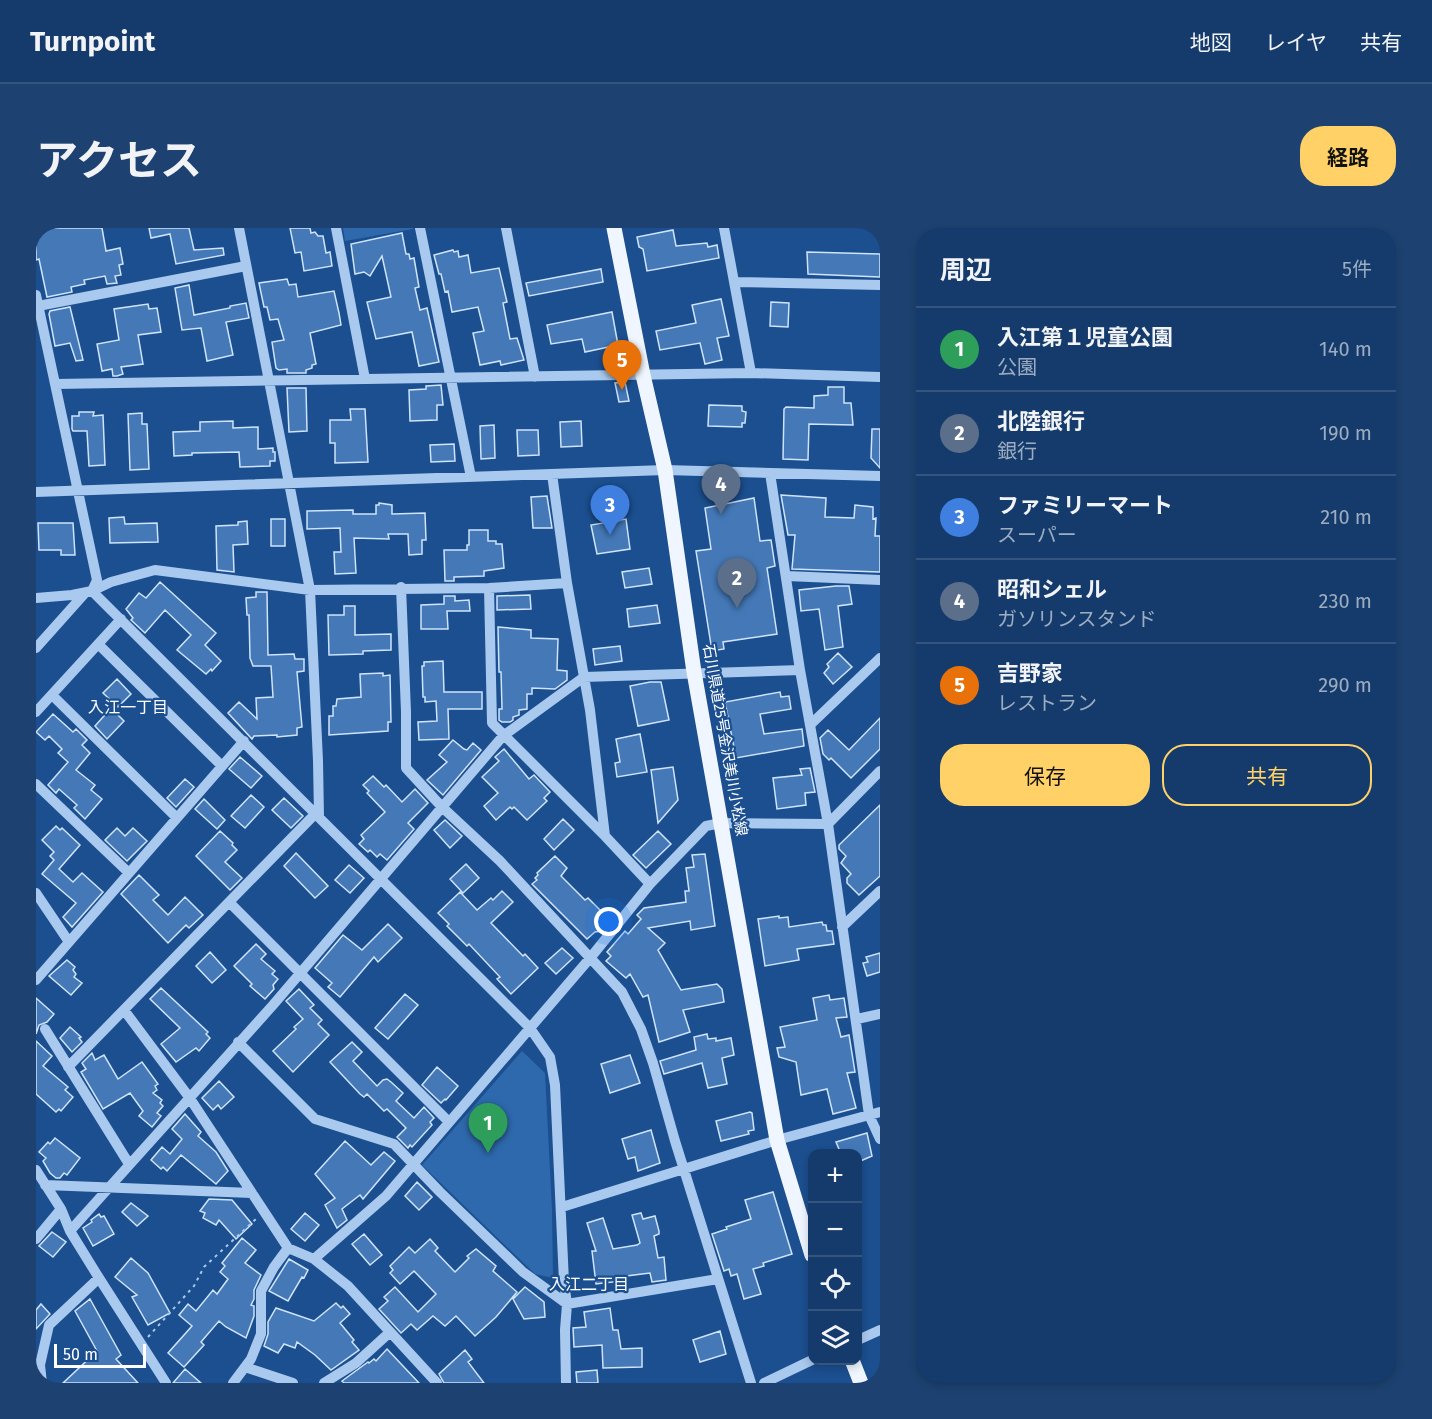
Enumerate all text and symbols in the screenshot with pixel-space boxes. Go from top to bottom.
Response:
text: Turnpoint [30,25,155,58]
text: 地図 [1190,30,1232,56]
text: レイヤ [1265,30,1327,56]
text: 共有 [1360,30,1402,56]
button: 経路 [1300,126,1396,186]
text: アクセス [36,136,202,186]
text: 周辺 [940,255,992,286]
text: 5件 [1342,257,1372,281]
text: 入江第１児童公園 [997,324,1173,351]
text: 1 [955,337,964,361]
text: 140 m [1319,337,1372,361]
pin: 5 [602,340,642,390]
text: 公園 [997,355,1037,379]
text: 北陸銀行 [997,408,1085,435]
text: 2 [954,421,965,445]
text: 190 m [1319,421,1372,445]
text: 銀行 [997,439,1037,463]
pin: 4 [702,464,740,514]
pin: 3 [590,486,630,535]
text: ファミリーマート [997,492,1173,519]
text: 3 [954,505,965,529]
text: 210 m [1320,505,1372,529]
text: スーパー [997,523,1077,547]
pin: 2 [718,558,756,608]
text: 昭和シェル [997,576,1107,603]
text: 4 [954,589,965,613]
text: 230 m [1319,589,1372,613]
text: ガソリンスタンド [997,607,1157,631]
street label: 石川県道25号金沢美川小松線 [699,642,751,838]
text: 吉野家 [997,660,1063,687]
text: 5 [954,673,965,697]
text: 290 m [1318,673,1372,697]
text: レストラン [997,691,1097,715]
district label: 入江一丁目 [88,698,168,717]
button: 保存 [940,744,1150,806]
button: 共有 [1162,744,1372,806]
your location [594,907,623,936]
pin: 1 [468,1104,508,1153]
map controls [808,1149,862,1365]
button: + [808,1149,862,1203]
button: − [808,1203,862,1257]
button: locate [808,1257,862,1311]
district label: 入江二丁目 [549,1275,629,1294]
button: layers [808,1311,862,1365]
scale bar [54,1341,146,1368]
text: 50 m [63,1345,98,1364]

